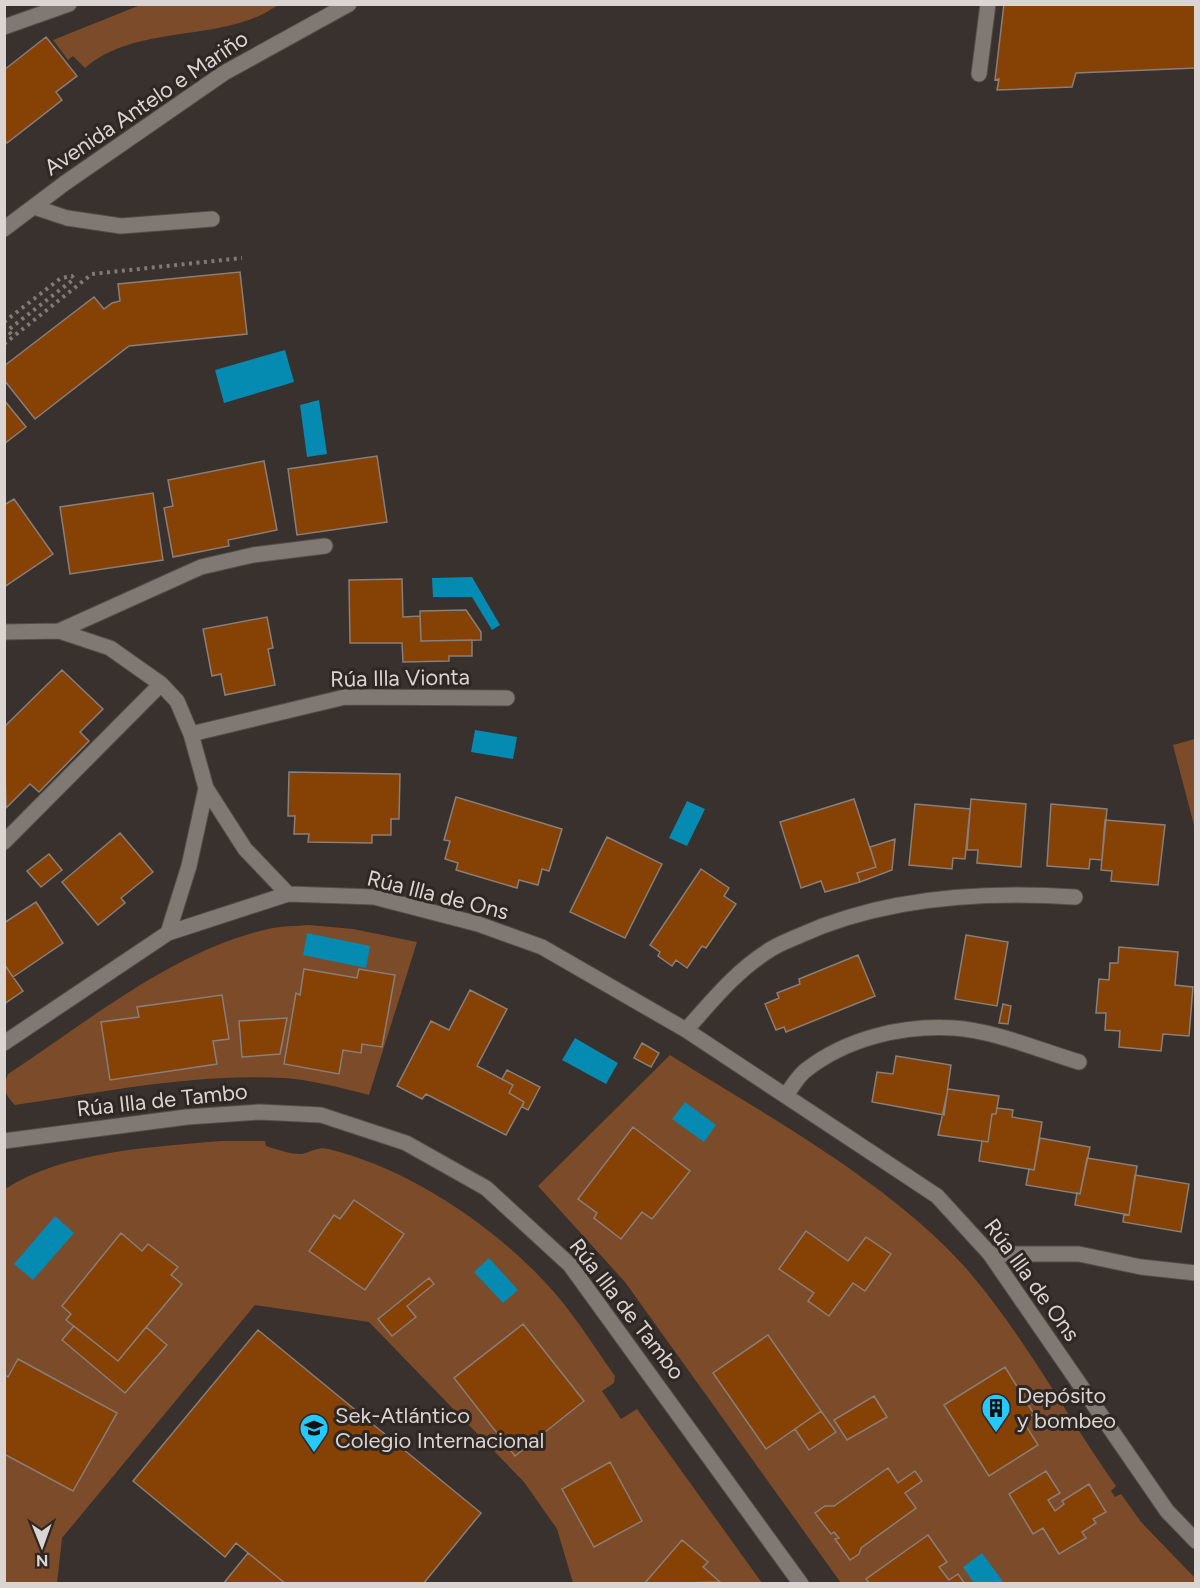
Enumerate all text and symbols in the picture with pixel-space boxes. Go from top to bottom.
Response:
street label: Avenida Antelo e Mariño [39,25,253,181]
street label: Rúa Illa Vionta [330,663,470,693]
street label: Rúa Illa de Ons [364,864,512,926]
street label: Rúa Illa de Tambo [75,1078,249,1122]
street label: Rúa Illa de Ons [978,1213,1086,1347]
street label: Rúa Illa de Tambo [564,1233,690,1385]
place label: Depósito y bombeo [1017,1382,1116,1434]
building icon: Depósito y bombeo [980,1392,1012,1434]
place label: Sek-Atlántico Colegio Internacional [335,1402,544,1454]
school or university icon: Sek-Atlántico Colegio Internacional [298,1412,330,1454]
north arrow [12,1516,72,1576]
text: N [36,1551,49,1570]

